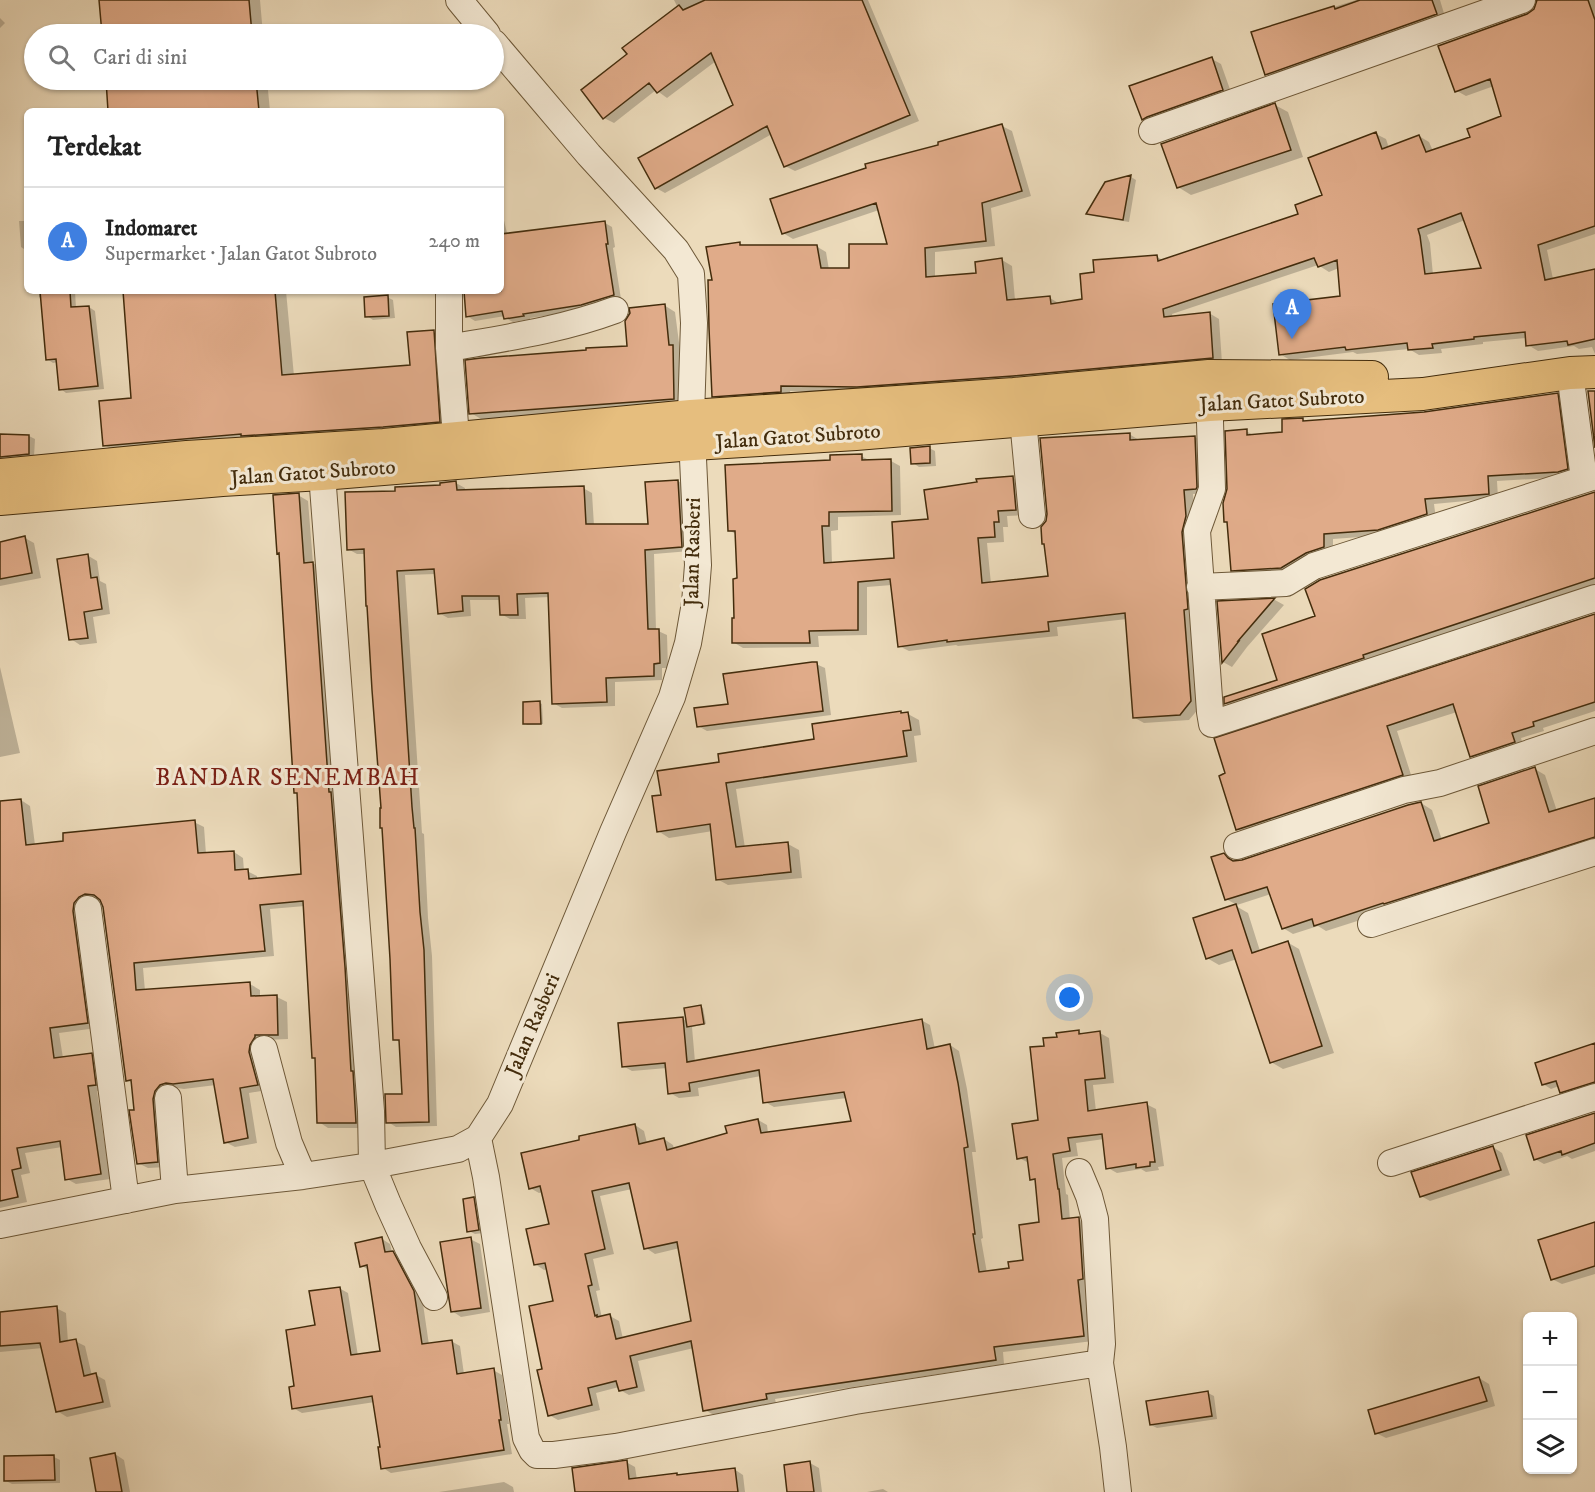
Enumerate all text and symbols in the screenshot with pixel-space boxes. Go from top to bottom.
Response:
search box [24,24,504,90]
icon: search [45,41,78,74]
text: Cari di sini [93,44,187,71]
text: Terdekat [48,131,141,164]
text: Indomaret [105,215,197,242]
text: A [61,229,74,254]
text: 240 m [429,229,480,254]
text: Supermarket · Jalan Gatot Subroto [105,242,377,267]
pin: A [1272,290,1312,339]
street label: Jalan Gatot Subroto [1197,384,1365,418]
street label: Jalan Gatot Subroto [713,418,881,456]
street label: Jalan Gatot Subroto [228,454,396,492]
street label: Jalan Rasberi [679,497,707,609]
district label: BANDAR SENEMBAH [155,763,421,793]
street label: Jalan Rasberi [499,970,566,1082]
your location [1055,983,1084,1012]
map controls [1523,1312,1577,1474]
button: + [1523,1312,1577,1366]
button: − [1523,1366,1577,1420]
button: layers [1523,1420,1577,1474]

